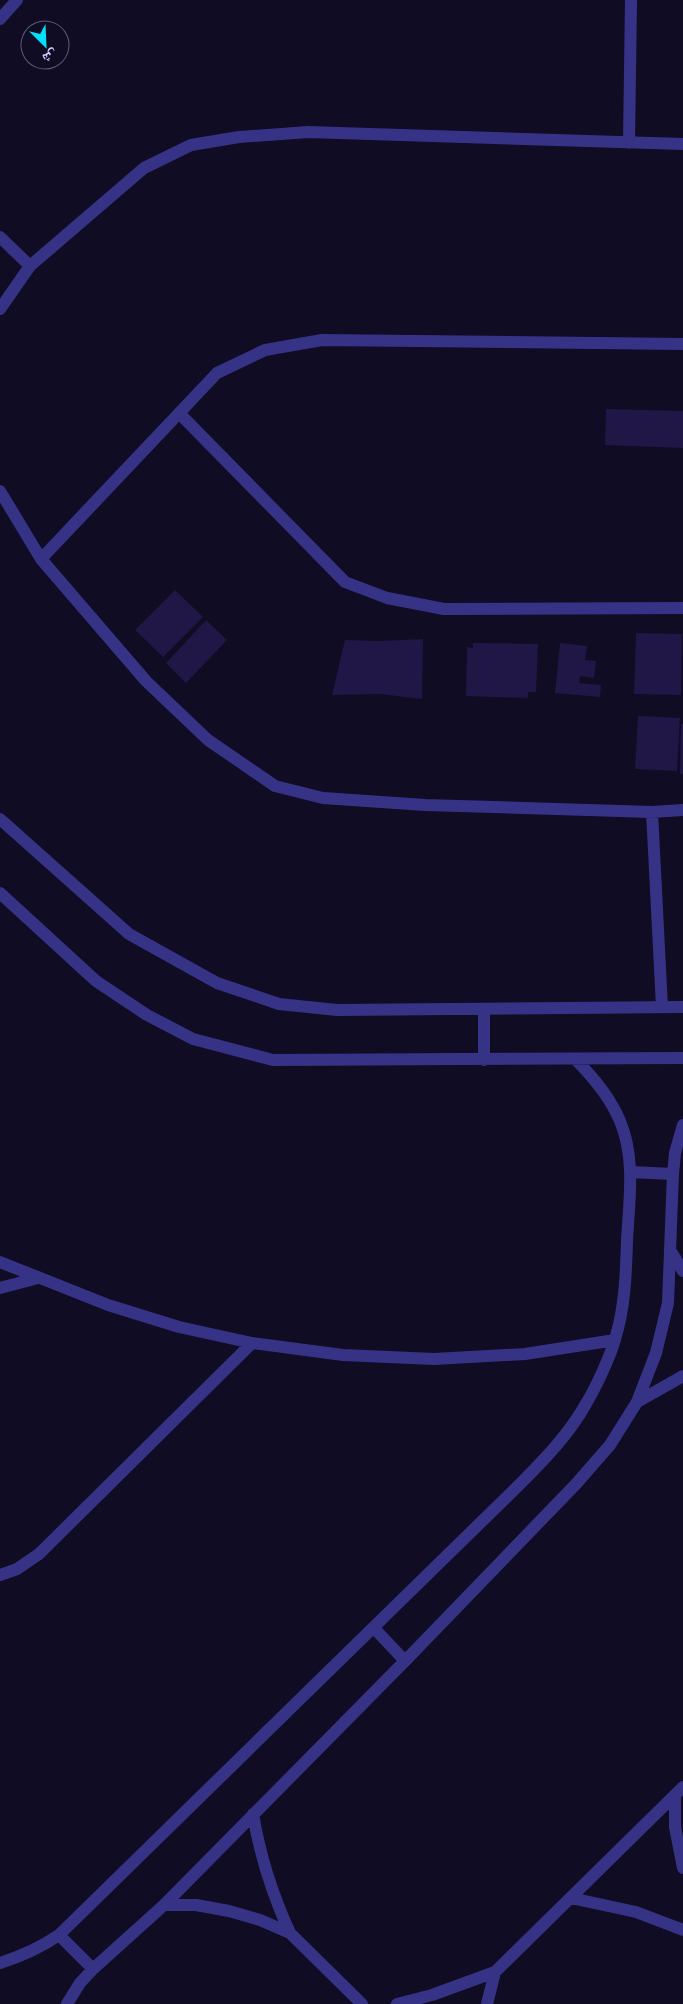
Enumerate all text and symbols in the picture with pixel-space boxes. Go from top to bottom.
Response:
north arrow [20,20,70,70]
text: ش [40,46,61,68]

